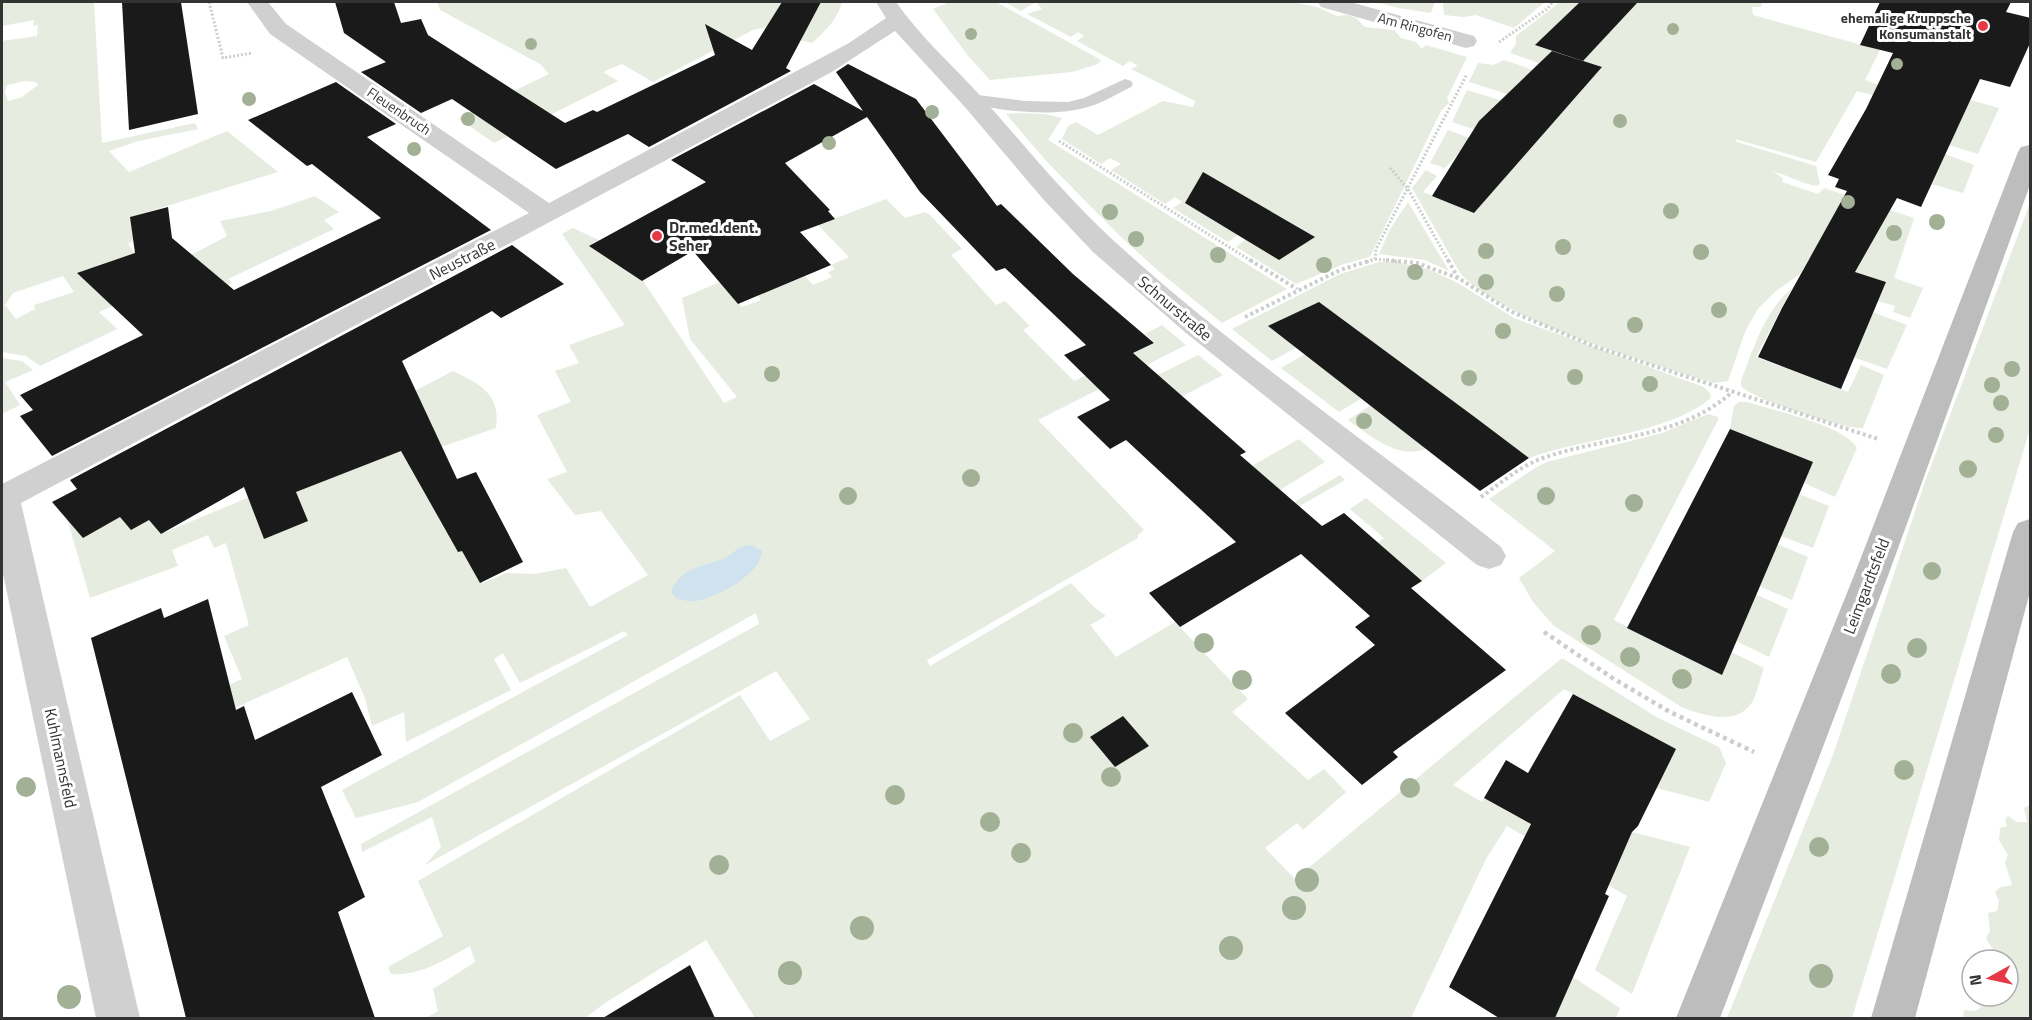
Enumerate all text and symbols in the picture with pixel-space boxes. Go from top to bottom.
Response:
street label: Am Ringofen [1376,7,1455,46]
place label: ehemalige Kruppsche Konsumanstalt [1841,7,1971,44]
marker: ehemalige Kruppsche Konsumanstalt [1976,19,1990,33]
street label: Fleuenbruch [363,81,435,140]
place label: Dr.med.dent. Seher [669,215,759,257]
marker: Dr.med.dent. Seher [650,229,664,243]
street label: Neustraße [425,232,499,286]
street label: Schnurstraße [1133,270,1217,346]
street label: Leimgardtsfeld [1837,535,1895,637]
street label: Kuhlmannsfeld [39,706,83,810]
north arrow [1960,948,2020,1008]
text: N [1962,973,1988,987]

